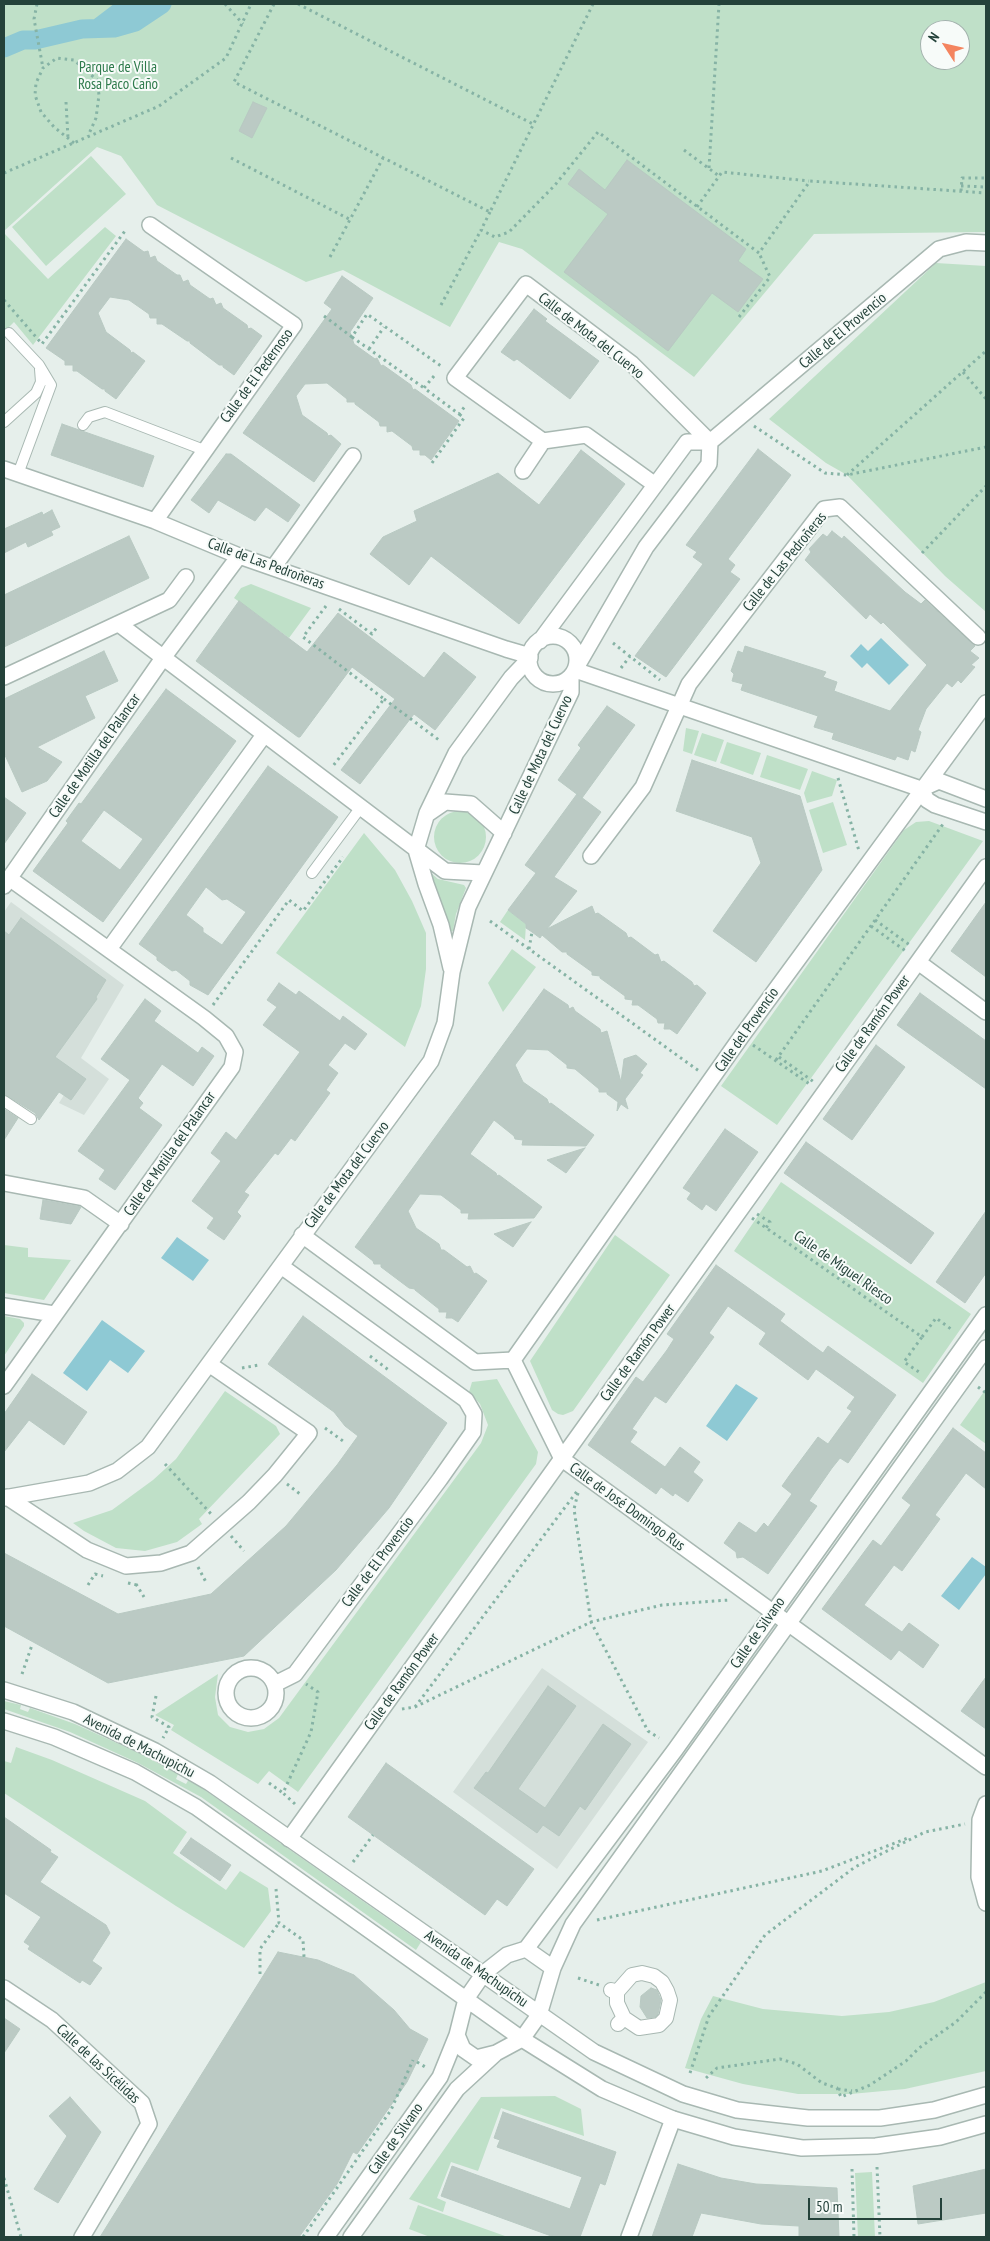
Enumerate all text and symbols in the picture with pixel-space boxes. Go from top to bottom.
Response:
north arrow [920,20,970,70]
text: N [924,29,943,45]
park label: Parque de Villa Rosa Paco Caño [78,59,158,94]
street label: Calle de Mota del Cuervo [534,289,648,383]
street label: Calle de El Provencio [796,289,890,373]
street label: Calle de El Pedernoso [217,325,297,427]
street label: Calle de Las Pedroñeras [739,509,831,615]
street label: Calle de Las Pedroñeras [205,535,327,593]
street label: Calle de Motilla del Palancar [45,690,145,822]
street label: Calle de Mota del Cuervo [505,693,577,817]
street label: Calle de Ramón Power [832,972,914,1076]
street label: Calle del Provencio [711,984,783,1076]
street label: Calle de Motilla del Palancar [120,1088,220,1220]
street label: Calle de Mota del Cuervo [301,1118,393,1232]
street label: Calle de Miguel Riesco [790,1227,896,1309]
street label: Calle de Ramón Power [597,1301,679,1405]
street label: Calle de José Domingo Rus [566,1459,688,1555]
street label: Calle de El Provencio [338,1513,418,1611]
street label: Calle de Silvano [727,1594,789,1672]
street label: Calle de Ramón Power [361,1630,443,1734]
street label: Avenida de Machupichu [80,1710,198,1782]
street label: Avenida de Machupichu [421,1927,531,2011]
street label: Calle de las Sicélidas [52,2021,144,2107]
street label: Calle de Silvano [365,2100,427,2178]
scale bar [810,2188,944,2220]
text: 50 m [816,2197,842,2216]

